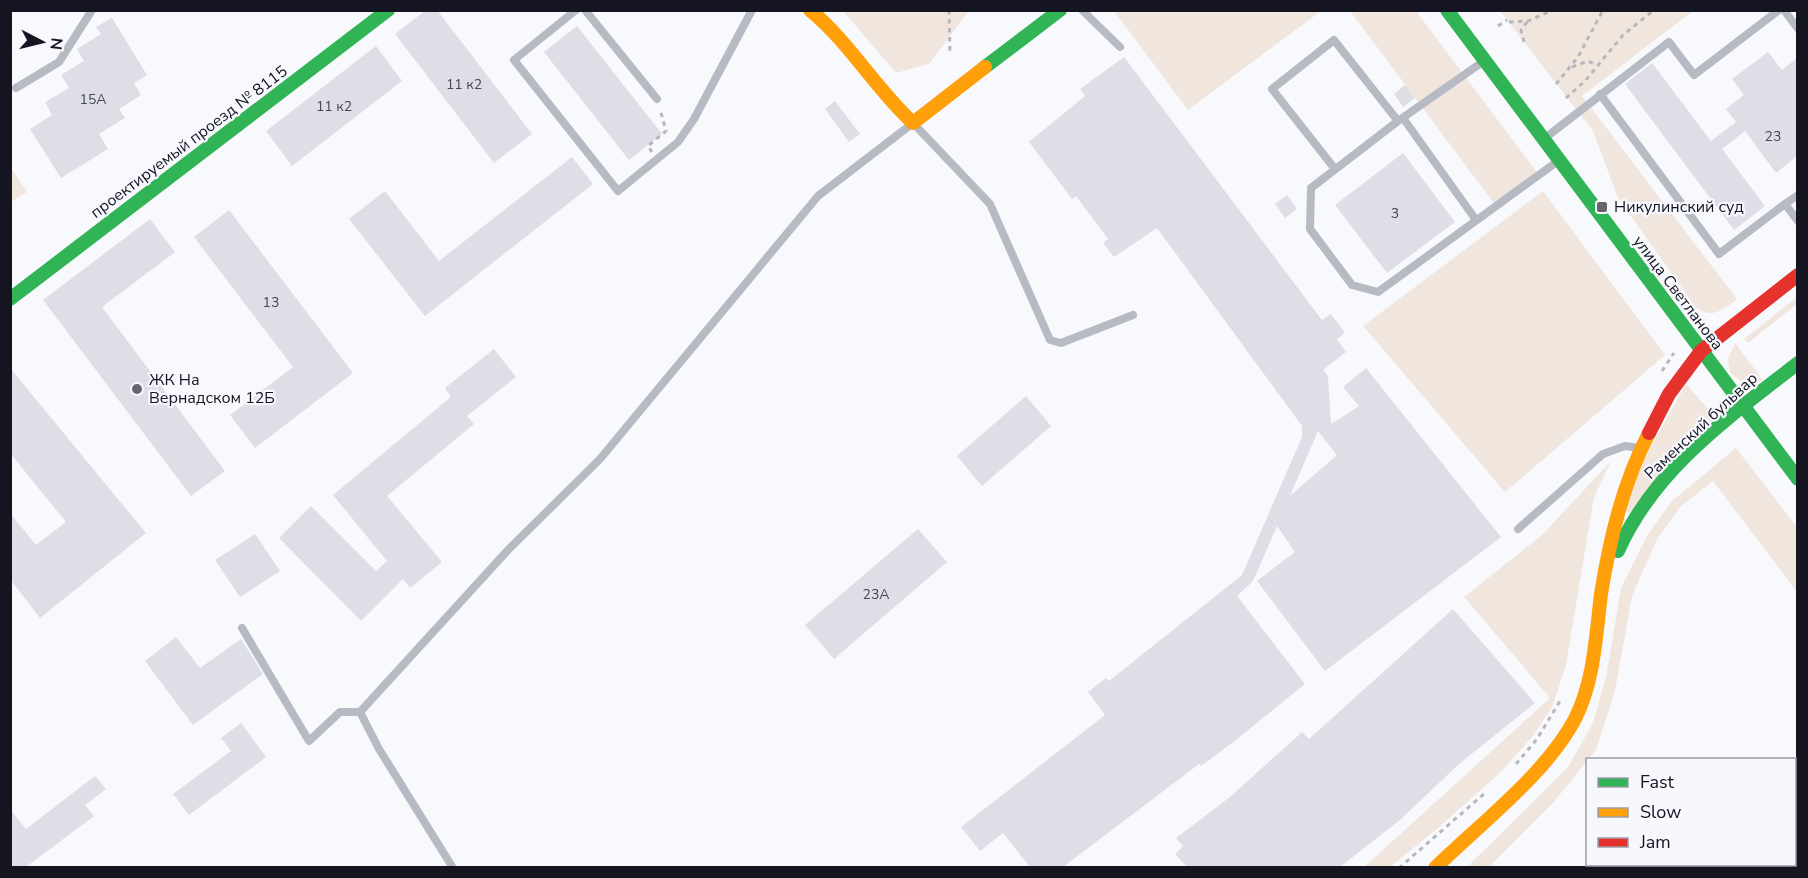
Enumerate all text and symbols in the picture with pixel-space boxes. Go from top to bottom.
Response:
north arrow [12,12,72,72]
text: N [44,36,68,51]
street label: проектируемый проезд № 8115 [86,61,292,223]
house number: 11 к2 [446,75,482,94]
house number: 15А [79,90,107,109]
house number: 11 к2 [316,97,352,116]
house number: 23 [1765,127,1781,146]
place label: Никулинский суд [1614,196,1744,218]
marker: Никулинский суд [1595,200,1609,214]
house number: 3 [1391,204,1399,223]
street label: улица Светланова [1628,231,1728,355]
house number: 13 [263,293,279,312]
street label: Раменский бульвар [1640,368,1762,484]
place label: ЖК На Вернадском 12Б [149,369,275,409]
marker: ЖК На Вернадском 12Б [130,382,144,396]
house number: 23А [862,585,890,604]
legend [1586,758,1796,866]
text: Fast [1640,770,1675,794]
text: Slow [1640,800,1681,824]
text: Jam [1639,830,1671,854]

